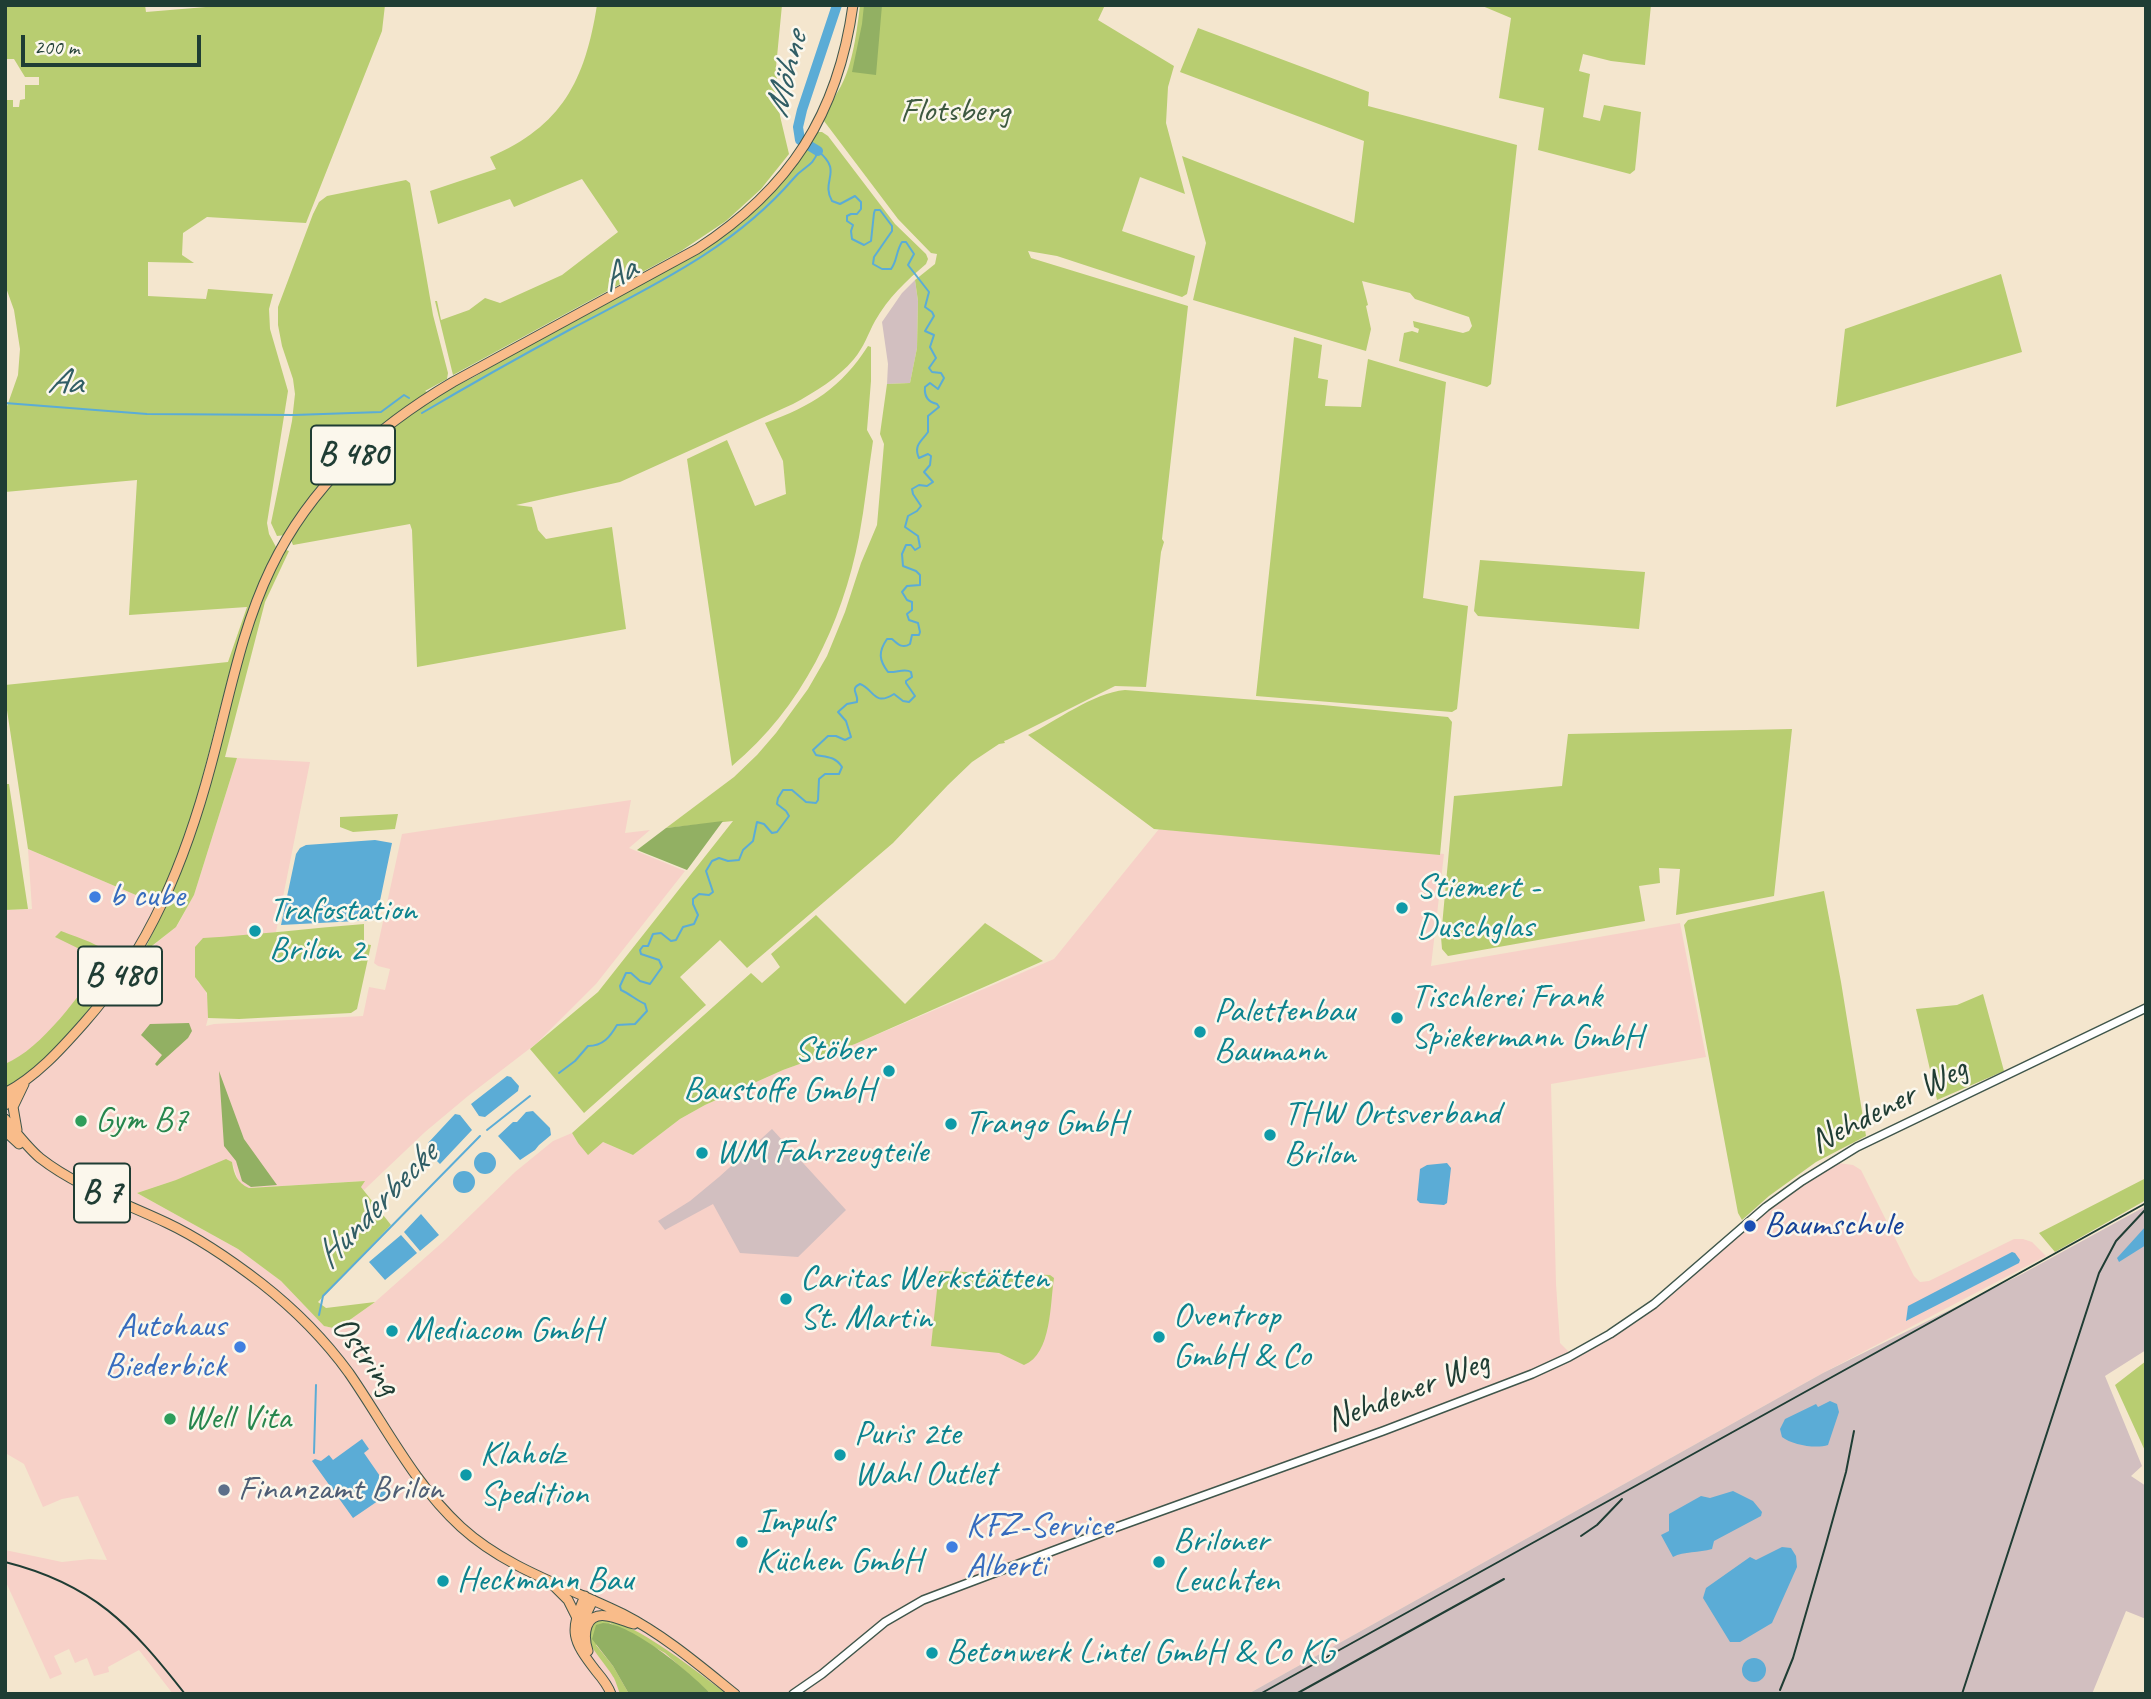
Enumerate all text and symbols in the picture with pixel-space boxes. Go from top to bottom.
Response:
scale bar [24,21,205,65]
water label: Möhne [755,28,819,122]
text: 200 m [34,34,79,60]
park label: Flotsberg [900,91,1010,133]
water label: Aa [593,247,645,303]
water label: Aa [46,360,84,406]
road number: B 480 [311,426,395,484]
place label: Stiemert - Duschglas [1416,867,1540,949]
place label: b cube [109,876,185,918]
marker: b cube [87,889,103,905]
place label: Trafostation Brilon 2 [269,890,417,972]
marker: Stiemert - Duschglas [1394,900,1410,916]
marker: Trafostation Brilon 2 [247,923,263,939]
road number: B 480 [78,946,162,1006]
place label: Tischlerei Frank Spiekermann GmbH [1411,977,1643,1059]
place label: Palettenbau Baumann [1214,991,1355,1073]
marker: Tischlerei Frank Spiekermann GmbH [1389,1010,1405,1026]
marker: Palettenbau Baumann [1192,1024,1208,1040]
place label: Stöber Baustoffe GmbH [683,1030,875,1112]
street label: Nehdener Weg [1803,1048,1975,1164]
marker: Stöber Baustoffe GmbH [881,1063,897,1079]
place label: THW Ortsverband Brilon [1284,1094,1500,1176]
place label: Gym B7 [95,1100,188,1142]
place label: Trango GmbH [965,1103,1127,1145]
marker: Gym B7 [73,1113,89,1129]
marker: Trango GmbH [943,1116,959,1132]
marker: THW Ortsverband Brilon [1262,1127,1278,1143]
place label: WM Fahrzeugteile [716,1132,928,1174]
water label: Hunderbecke [306,1134,448,1278]
marker: WM Fahrzeugteile [694,1145,710,1161]
road number: B 7 [74,1163,130,1222]
place label: Baumschule [1764,1205,1902,1247]
marker: Baumschule [1742,1218,1758,1234]
place label: Caritas Werkstätten St. Martin [800,1258,1049,1340]
marker: Caritas Werkstätten St. Martin [778,1291,794,1307]
place label: Oventrop GmbH & Co [1173,1296,1311,1378]
place label: Autohaus Biederbick [105,1306,226,1388]
street label: Ostring [322,1308,408,1404]
place label: Mediacom GmbH [406,1310,602,1352]
marker: Mediacom GmbH [384,1323,400,1339]
marker: Oventrop GmbH & Co [1151,1329,1167,1345]
marker: Autohaus Biederbick [232,1339,248,1355]
street label: Nehdener Weg [1320,1342,1496,1442]
place label: Well Vita [184,1398,291,1440]
marker: Well Vita [162,1411,178,1427]
place label: Puris 2te Wahl Outlet [854,1414,996,1496]
place label: Klaholz Spedition [480,1434,588,1516]
marker: Puris 2te Wahl Outlet [832,1447,848,1463]
marker: Klaholz Spedition [458,1467,474,1483]
place label: Finanzamt Brilon [238,1469,443,1511]
marker: Finanzamt Brilon [216,1482,232,1498]
place label: Impuls Küchen GmbH [756,1501,922,1583]
place label: KFZ-Service Alberti [966,1506,1113,1588]
place label: Briloner Leuchten [1173,1521,1279,1603]
marker: Impuls Küchen GmbH [734,1534,750,1550]
marker: KFZ-Service Alberti [944,1539,960,1555]
marker: Briloner Leuchten [1151,1554,1167,1570]
place label: Heckmann Bau [457,1560,633,1602]
marker: Heckmann Bau [435,1573,451,1589]
place label: Betonwerk Lintel GmbH & Co KG [946,1632,1334,1674]
marker: Betonwerk Lintel GmbH & Co KG [924,1645,940,1661]

